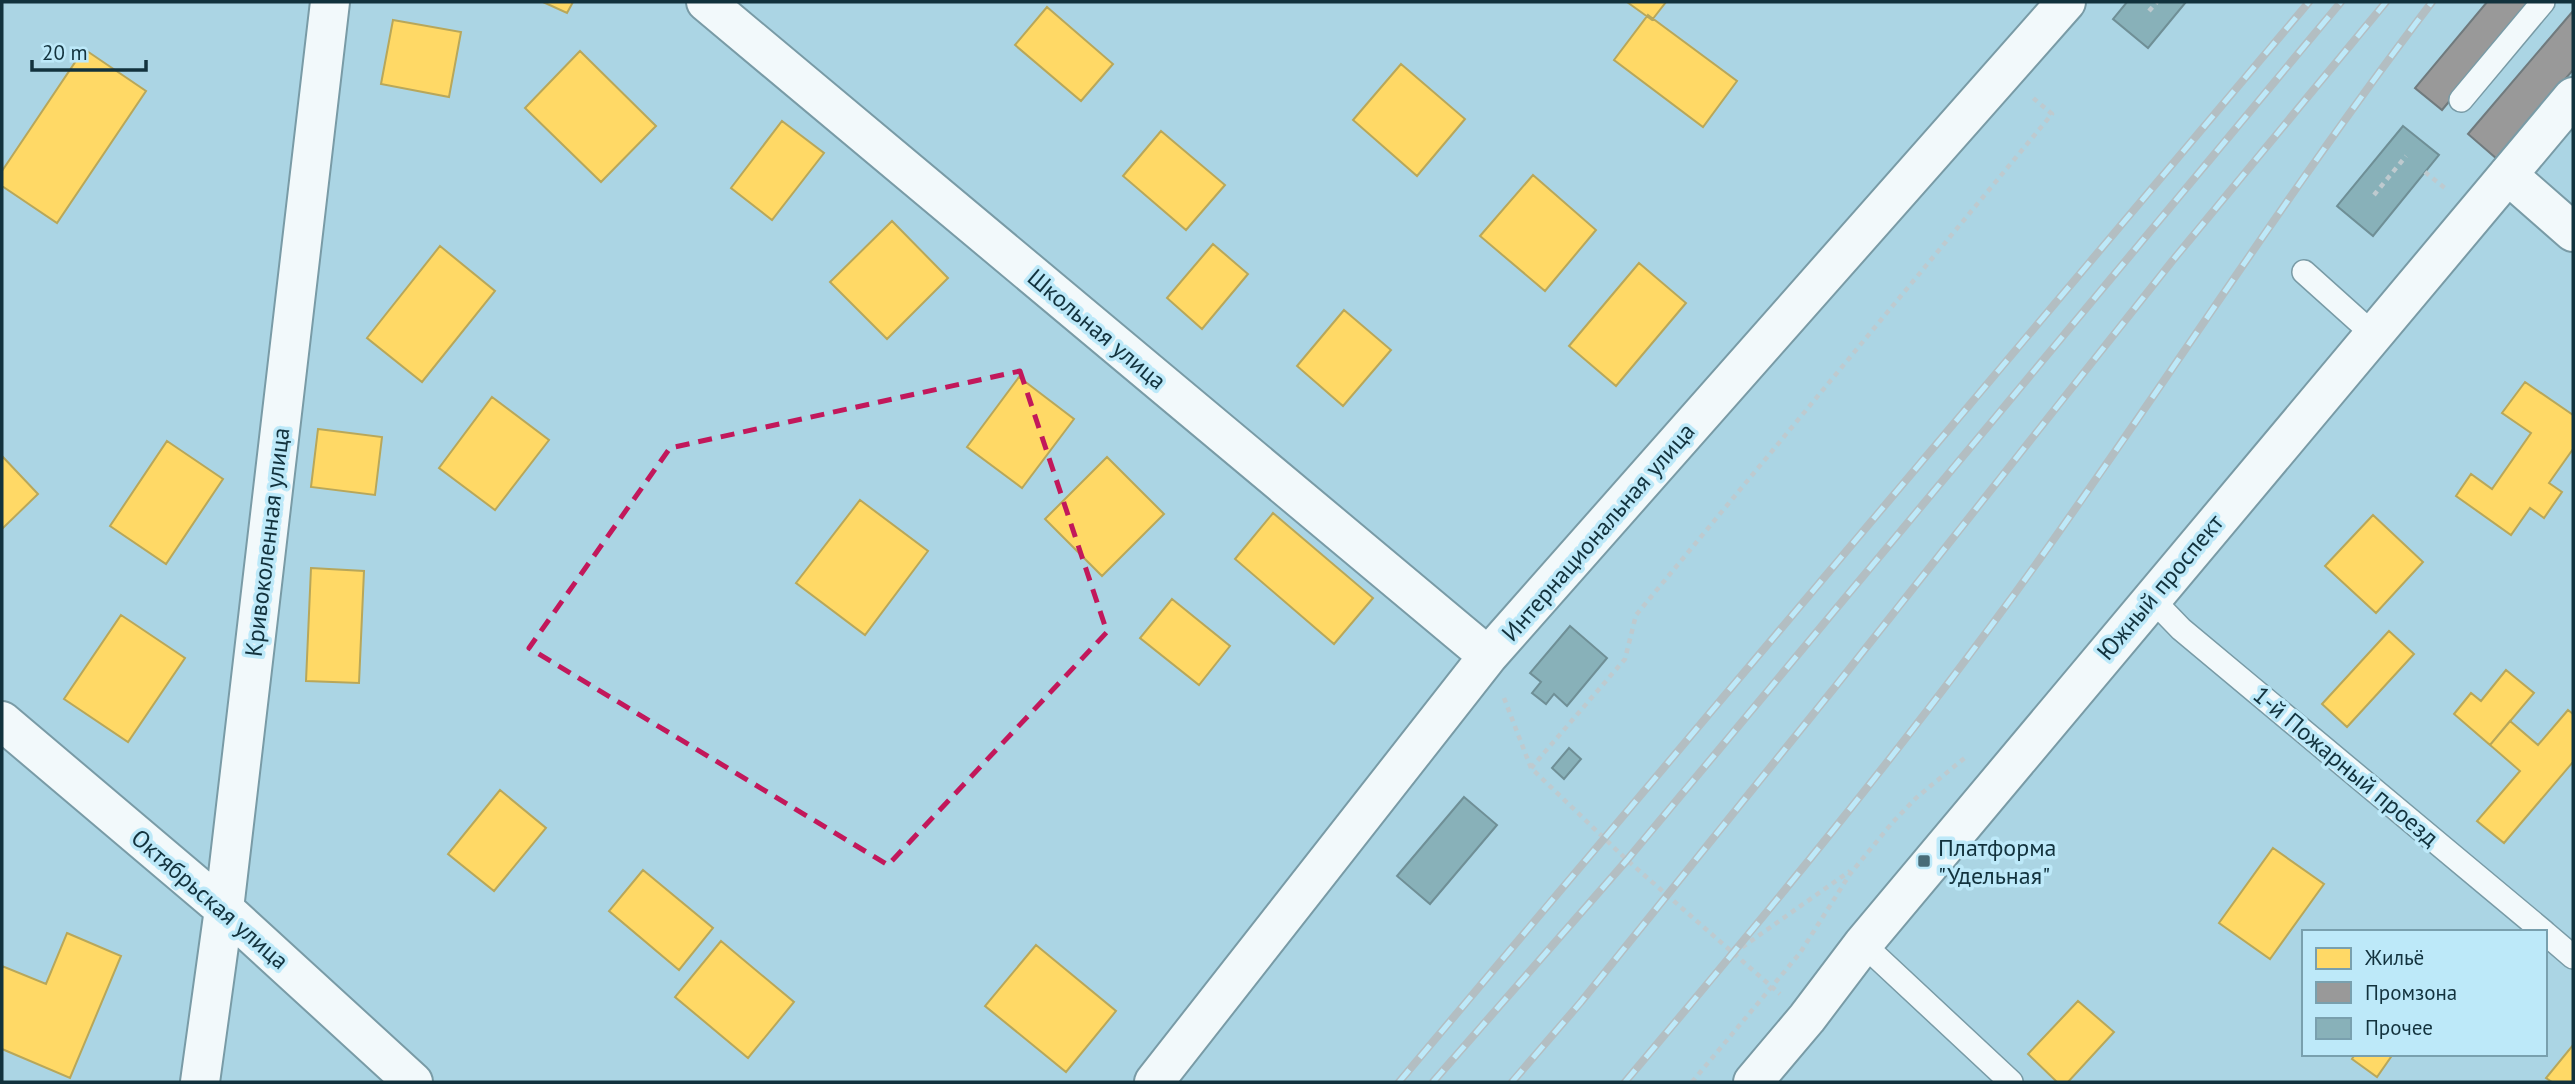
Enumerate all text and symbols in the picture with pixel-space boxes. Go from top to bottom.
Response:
scale bar [32,28,145,72]
text: 20 m [42,39,88,66]
street label: Школьная улица [1021,262,1173,396]
street label: Интернациональная улица [1495,416,1701,648]
street label: Кривоколенная улица [238,426,296,658]
street label: Южный проспект [2090,507,2230,666]
street label: 1-й Пожарный проезд [2247,679,2445,853]
street label: Октябрьская улица [125,822,295,976]
place label: Платформа "Удельная" [1938,832,2057,891]
marker: Платформа "Удельная" [1916,853,1932,869]
legend [2302,930,2547,1056]
text: Жильё [2364,944,2424,971]
text: Промзона [2365,979,2457,1006]
text: Прочее [2365,1014,2433,1041]

